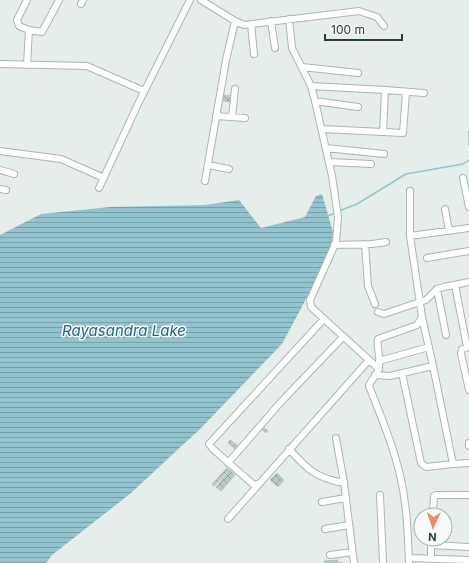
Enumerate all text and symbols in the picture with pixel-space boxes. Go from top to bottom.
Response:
scale bar [325,16,402,42]
text: 100 m [331,22,365,37]
water label: Rayasandra Lake [62,321,186,340]
north arrow [413,507,453,547]
text: N [428,530,437,544]

